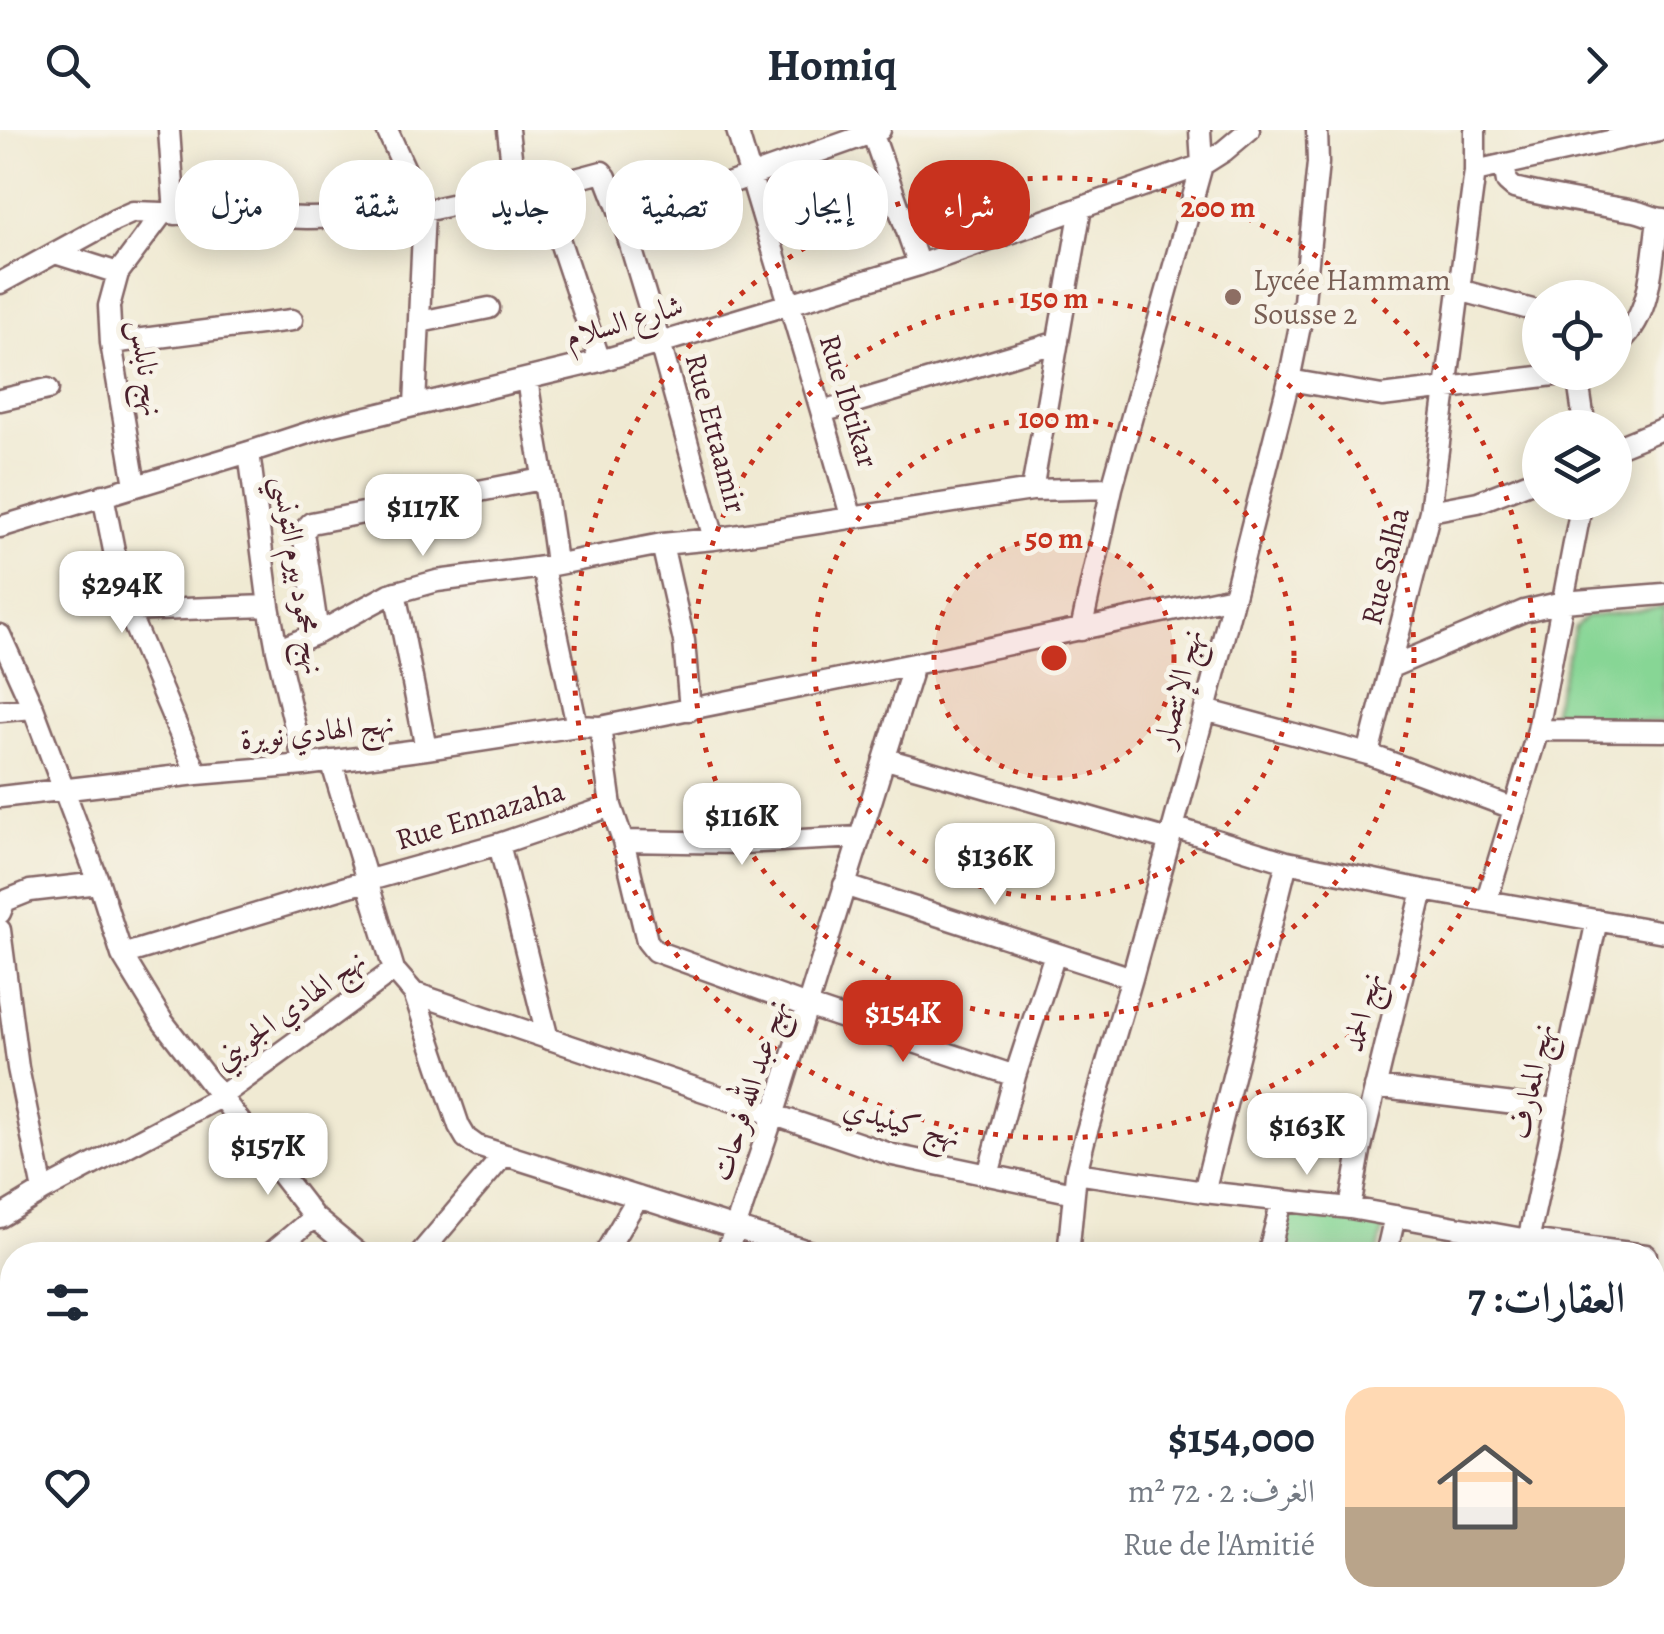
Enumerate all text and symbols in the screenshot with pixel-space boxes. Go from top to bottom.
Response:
text: Homiq [767,34,897,96]
icon: search [40,38,95,93]
icon: forward [1569,38,1624,93]
chip: منزل [175,160,299,250]
chip: شقة [319,160,435,250]
chip: جديد [455,160,586,250]
chip: تصفية [606,160,743,250]
chip: إيجار [763,160,888,250]
chip: شراء [908,160,1030,250]
text: 200 m [1180,187,1256,227]
place label: Lycée Hammam Sousse 2 [1253,260,1451,334]
text: 150 m [1020,278,1089,318]
map controls [1522,280,1632,520]
button: locate [1522,280,1632,390]
street label: شارع السلام [560,285,689,363]
marker: Lycée Hammam Sousse 2 [1222,286,1244,308]
street label: نهج نابلس [113,317,174,420]
street label: Rue Ibtikar [810,330,888,472]
street label: Rue Ettaamir [676,349,756,517]
text: 100 m [1018,398,1090,438]
button: layers [1522,410,1632,520]
street label: نهج محمود بيرم التونسي [256,473,334,679]
pin: $117K [353,474,493,559]
text: $117K [387,484,459,528]
street label: Rue Salha [1351,503,1419,629]
text: 50 m [1025,518,1083,558]
pin: $294K [52,551,192,636]
text: $294K [81,561,163,605]
street label: نهج الإنتصار [1143,625,1219,756]
centre of rings [1036,640,1072,676]
street label: نهج الهادي نويرة [238,703,397,766]
street label: Rue Ennazaha [391,770,569,860]
pin: $116K [672,783,812,868]
text: $116K [705,793,779,837]
pin: $136K [925,823,1065,908]
text: $136K [957,833,1033,877]
street label: نهج الهادي الجويني [205,940,377,1084]
street label: نهج الحمد [1333,968,1398,1058]
pin: $154K [833,980,973,1065]
text: $154K [865,990,941,1034]
street label: نهج عبد الله فرحات [698,993,804,1188]
street label: نهج المعارف [1499,1019,1570,1144]
street label: نهج كينيدي [837,1087,965,1164]
pin: $163K [1237,1093,1377,1178]
text: $163K [1269,1103,1345,1147]
pin: $157K [198,1113,338,1198]
text: $157K [231,1123,305,1167]
text: العقارات: 7 [1468,1269,1625,1326]
icon: filters [40,1275,95,1330]
text: $154,000 [1168,1409,1315,1466]
icon: home [1425,1427,1545,1547]
icon: heart [40,1460,95,1515]
text: الغرف: 2 · 72 m² [1128,1469,1315,1513]
text: Rue de l'Amitié [1123,1522,1315,1566]

